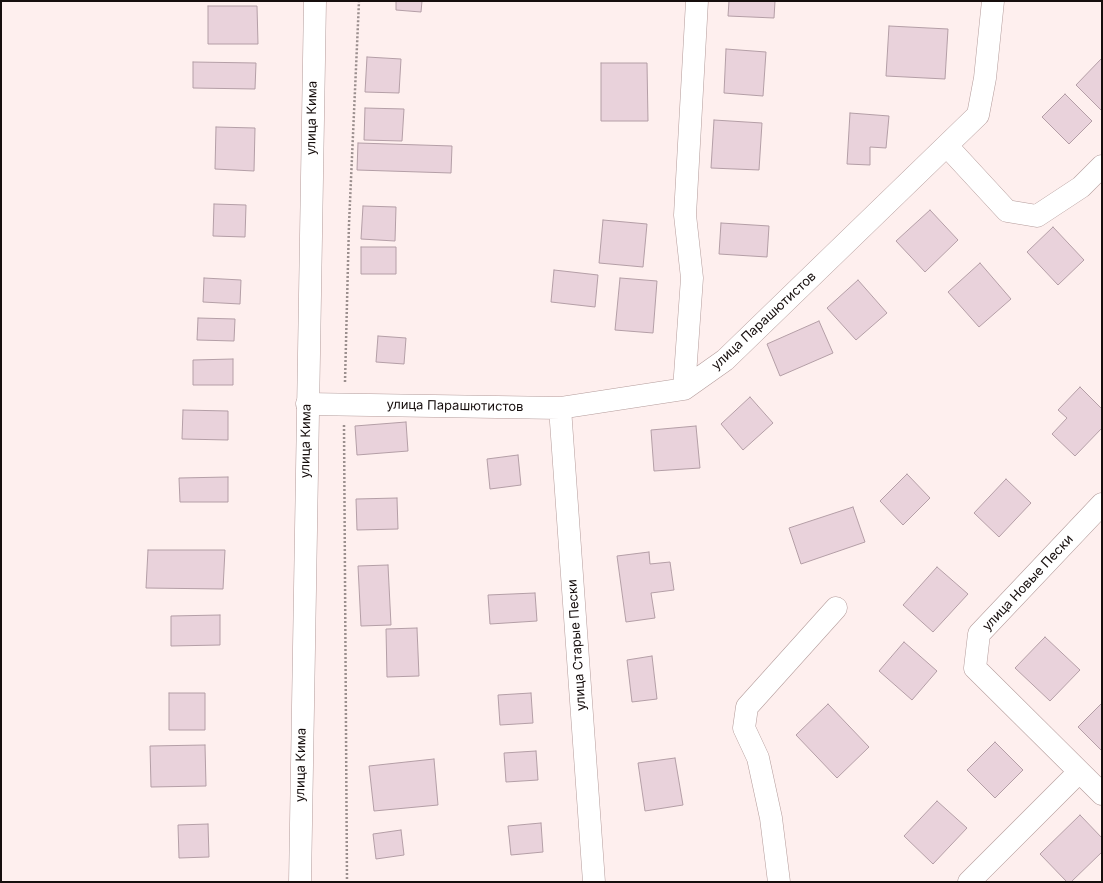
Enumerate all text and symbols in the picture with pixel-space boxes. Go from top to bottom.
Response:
street label: улица Кима [304,81,320,155]
street label: улица Парашютистов [709,269,819,373]
street label: улица Парашютистов [386,397,524,415]
street label: улица Кима [298,404,314,478]
street label: улица Новые Пески [979,532,1077,634]
street label: улица Старые Пески [565,579,589,711]
street label: улица Кима [293,728,309,802]

